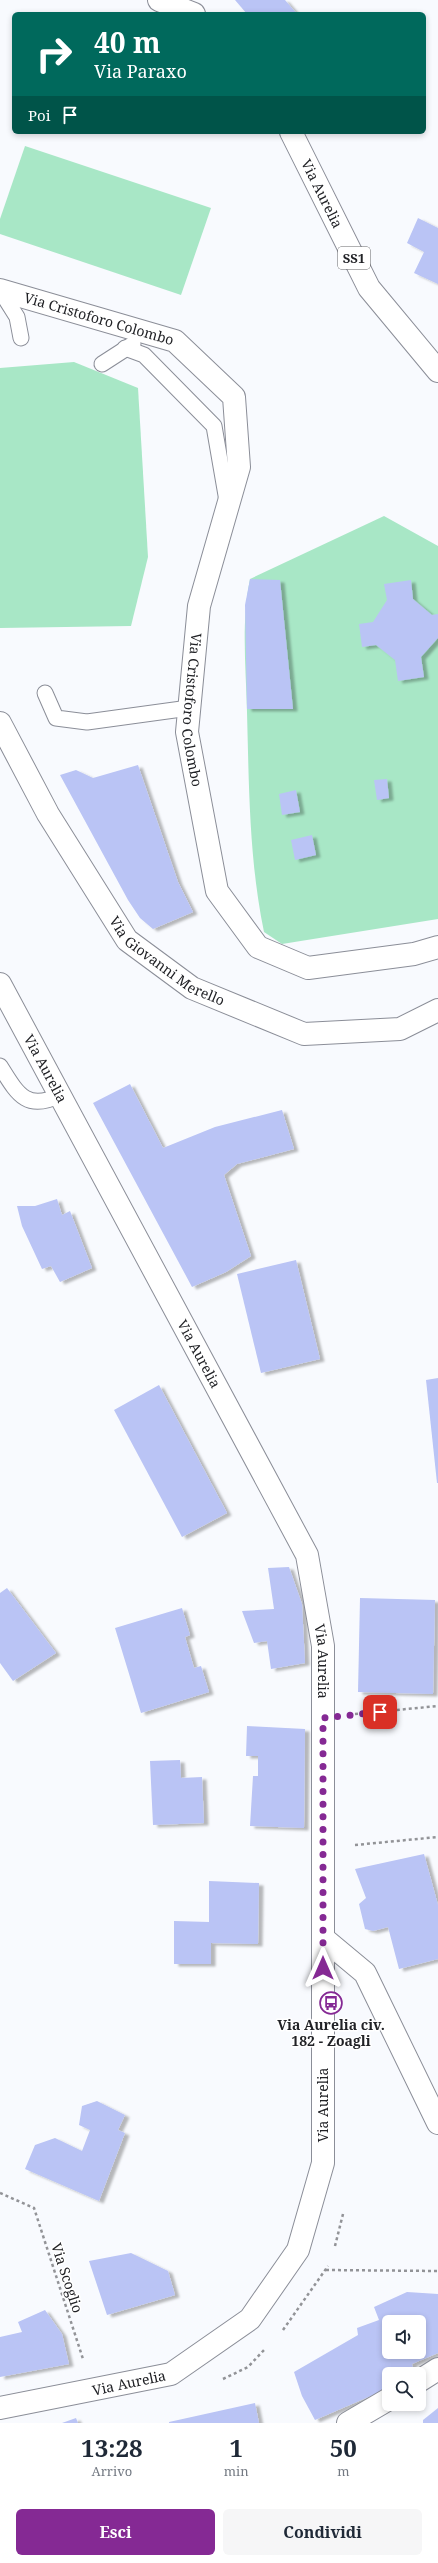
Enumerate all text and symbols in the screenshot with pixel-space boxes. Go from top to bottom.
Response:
text: 40 m [94,23,161,61]
icon: right [28,28,80,80]
text: Via Paraxo [94,59,187,83]
icon: arrive [59,104,81,126]
text: Poi [28,105,51,125]
street label: Via Aurelia [297,156,348,231]
road number: SS1 [338,247,370,269]
street label: Via Cristoforo Colombo [22,288,176,349]
street label: Via Cristoforo Colombo [178,632,207,788]
street label: Via Giovanni Merello [105,912,228,1009]
street label: Via Aurelia [20,1031,72,1106]
street label: Via Aurelia [173,1316,225,1391]
street label: Via Aurelia [310,1623,333,1699]
pin [363,1695,397,1729]
icon: arrive [369,1701,391,1723]
position arrow [302,1947,344,1989]
bus stop icon: Via Aurelia civ. 182 - Zoagli [318,1990,344,2016]
place label: Via Aurelia civ. 182 - Zoagli [277,2015,385,2050]
street label: Via Aurelia [313,2068,332,2142]
street label: Via Scoglio [47,2240,88,2315]
map controls [382,2315,426,2411]
button: sound [382,2315,426,2359]
street label: Via Aurelia [90,2365,168,2400]
button: search [382,2367,426,2411]
text: 13:28 [81,2431,143,2464]
text: 1 [229,2431,243,2464]
text: 50 [330,2431,357,2464]
text: Arrivo [92,2462,132,2480]
text: min [224,2462,249,2480]
text: m [337,2462,349,2480]
button: Esci [16,2509,215,2555]
button: Condividi [223,2509,422,2555]

